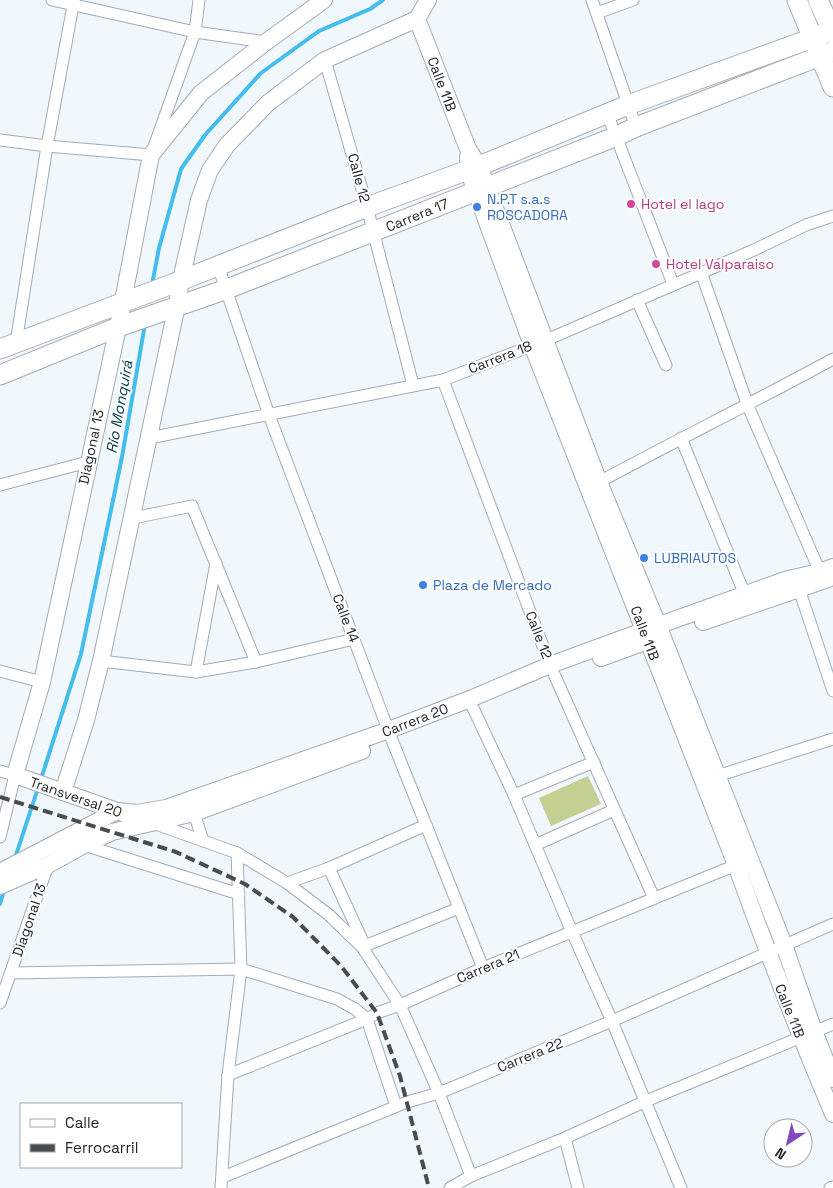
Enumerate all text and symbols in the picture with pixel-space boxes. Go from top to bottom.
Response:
street label: Calle 11B [423,54,461,114]
street label: Calle 12 [344,151,374,205]
place label: N.P.T s.a.s ROSCADORA [487,190,568,224]
street label: Carrera 17 [383,194,451,236]
place label: Hotel el lago [641,195,724,213]
marker: Hotel el lago [625,198,637,210]
marker: N.P.T s.a.s ROSCADORA [471,201,483,213]
place label: Hotel Valparaiso [666,255,774,273]
marker: Hotel Valparaiso [650,258,662,270]
street label: Carrera 18 [466,337,535,377]
water label: Río Monquirá [101,359,137,455]
street label: Diagonal 13 [74,408,108,486]
place label: LUBRIAUTOS [654,549,736,567]
marker: LUBRIAUTOS [638,552,650,564]
place label: Plaza de Mercado [433,576,552,594]
marker: Plaza de Mercado [417,579,429,591]
street label: Calle 14 [329,591,364,645]
street label: Calle 11B [626,603,664,663]
street label: Calle 12 [522,608,556,662]
street label: Carrera 20 [379,699,451,741]
street label: Transversal 20 [27,773,125,821]
street label: Diagonal 13 [8,881,50,959]
street label: Carrera 21 [454,945,522,987]
street label: Calle 11B [771,981,809,1041]
street label: Carrera 22 [495,1034,565,1076]
legend [20,1103,182,1168]
text: Calle [65,1113,100,1132]
north arrow [763,1118,813,1168]
text: Ferrocarril [65,1138,138,1157]
text: N [772,1144,790,1164]

